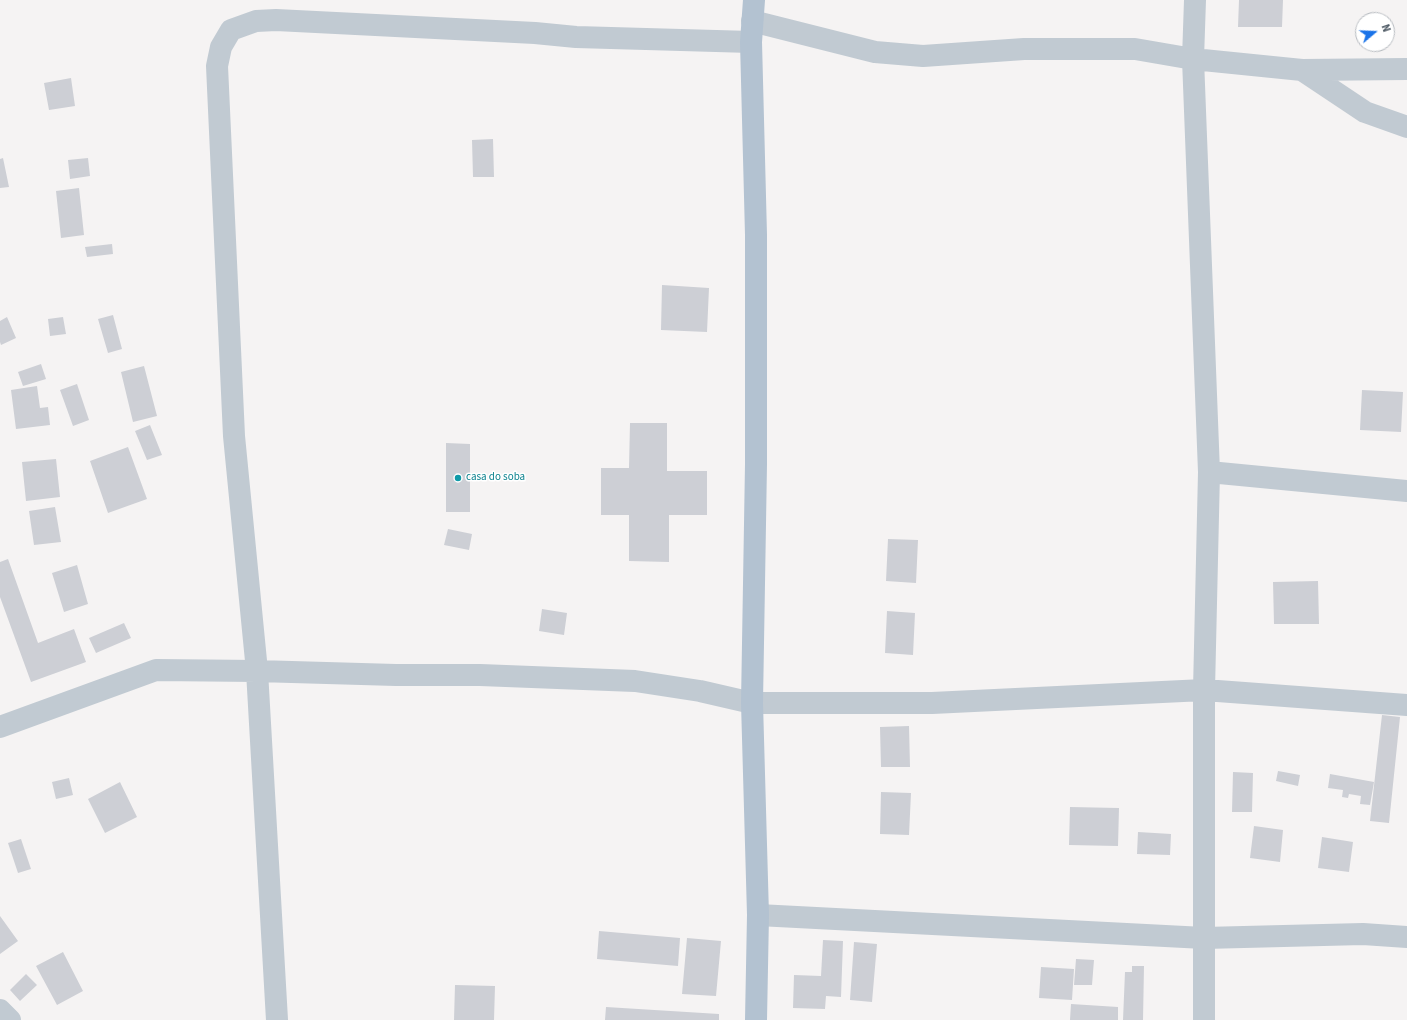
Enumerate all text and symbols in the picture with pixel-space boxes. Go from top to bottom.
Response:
north arrow [1355,12,1395,52]
text: N [1378,22,1394,34]
place label: casa do soba [466,471,525,485]
marker: casa do soba [453,473,463,483]

